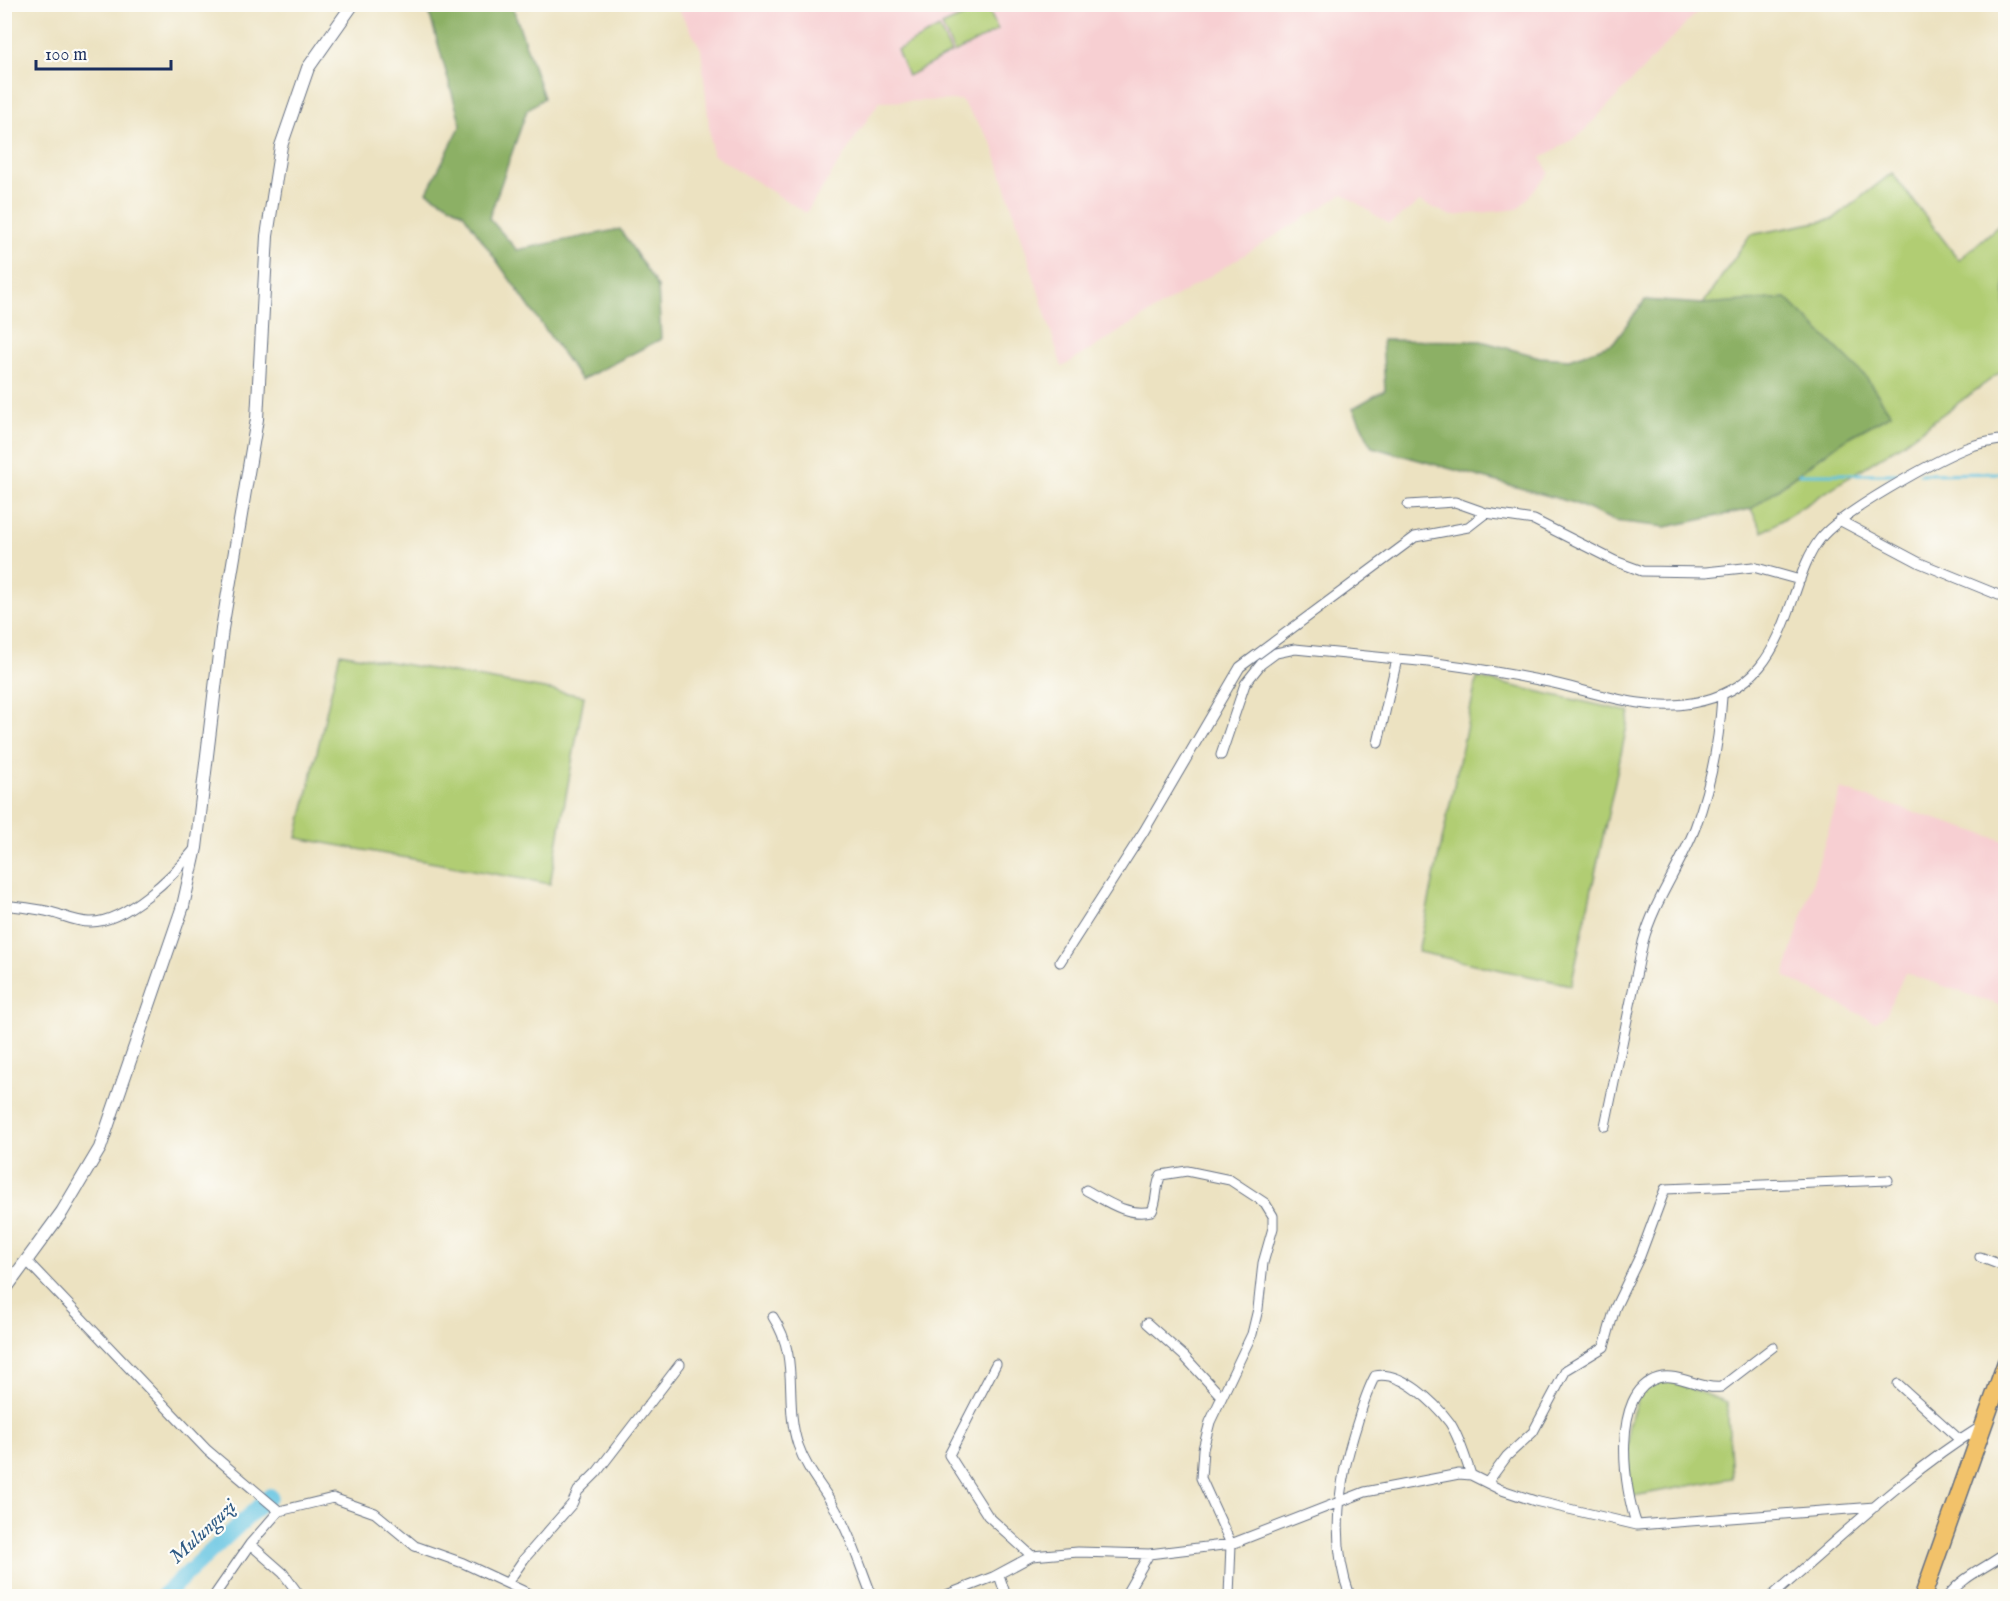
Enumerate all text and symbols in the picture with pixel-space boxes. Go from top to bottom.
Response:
scale bar [36,33,171,71]
text: 100 m [45,44,87,67]
water label: Mulunguzi [164,1494,243,1570]

